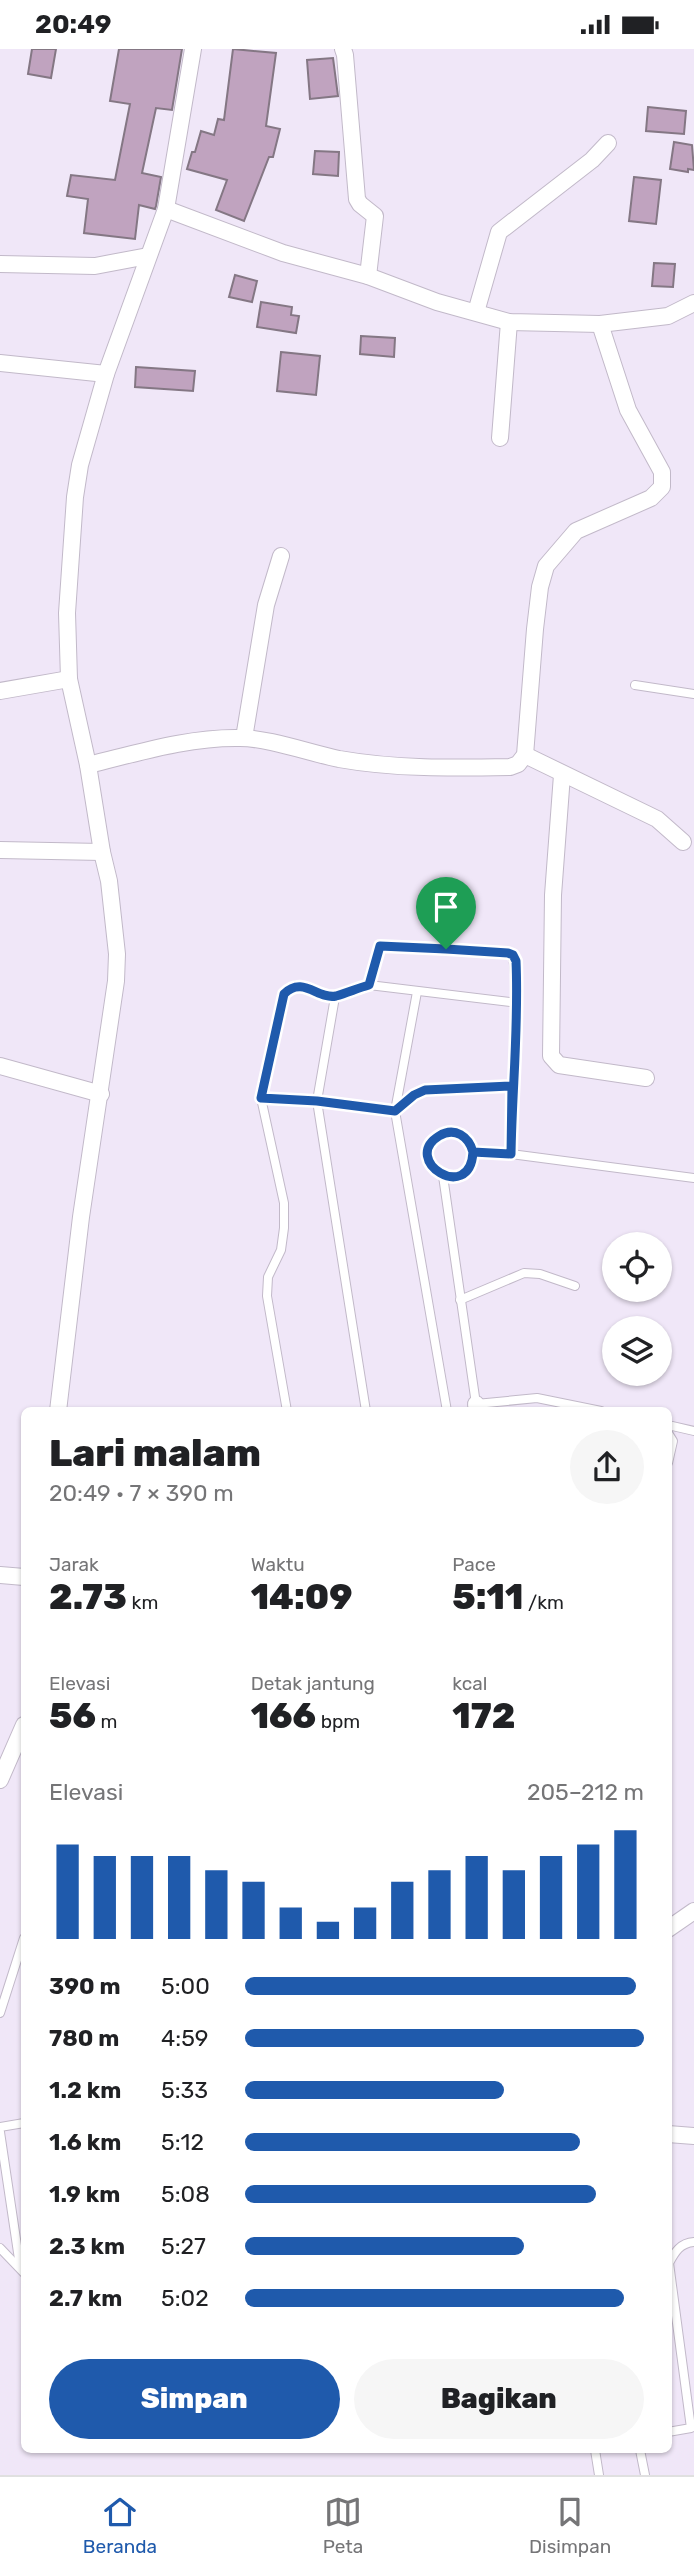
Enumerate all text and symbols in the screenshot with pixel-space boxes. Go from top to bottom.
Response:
text: 20:49 [35,9,112,40]
pin [416,877,476,949]
icon: arrive [427,888,465,926]
map controls [602,1232,672,1386]
button: locate [602,1232,672,1302]
button: layers [602,1316,672,1386]
text: Lari malam [49,1430,261,1476]
button: share [570,1430,644,1504]
text: 20:49 · 7 × 390 m [49,1479,234,1507]
text: Jarak [49,1553,99,1576]
text: Waktu [251,1553,305,1576]
text: Pace [452,1553,496,1576]
text: 2.73 [49,1576,127,1618]
text: 14:09 [251,1576,352,1618]
text: 5:11 [452,1576,523,1618]
text: km [127,1591,158,1614]
text: /km [523,1591,564,1614]
text: Elevasi [49,1672,110,1695]
text: Detak jantung [251,1672,375,1695]
text: kcal [452,1672,487,1695]
text: 56 [49,1695,96,1737]
text: 166 [251,1695,316,1737]
text: 172 [452,1695,515,1737]
text: m [96,1710,117,1733]
text: bpm [316,1710,360,1733]
text: Elevasi [49,1778,123,1806]
text: 205–212 m [527,1778,644,1806]
text: 390 m [49,1972,121,2000]
text: 5:00 [161,1972,210,2000]
text: 780 m [49,2024,119,2052]
text: 4:59 [161,2024,208,2052]
text: 1.2 km [49,2076,121,2104]
text: 5:33 [161,2076,208,2104]
text: 1.6 km [49,2128,121,2156]
text: 5:12 [161,2128,204,2156]
text: 1.9 km [49,2180,120,2208]
text: 5:08 [161,2180,210,2208]
text: 2.3 km [49,2232,125,2260]
text: 5:27 [161,2232,206,2260]
text: 2.7 km [49,2284,122,2312]
text: 5:02 [161,2284,209,2312]
button: Simpan [49,2359,340,2439]
button: Bagikan [354,2359,644,2439]
tab: Beranda [83,2493,157,2558]
tab: Peta [323,2493,363,2558]
tab: Disimpan [529,2493,611,2558]

